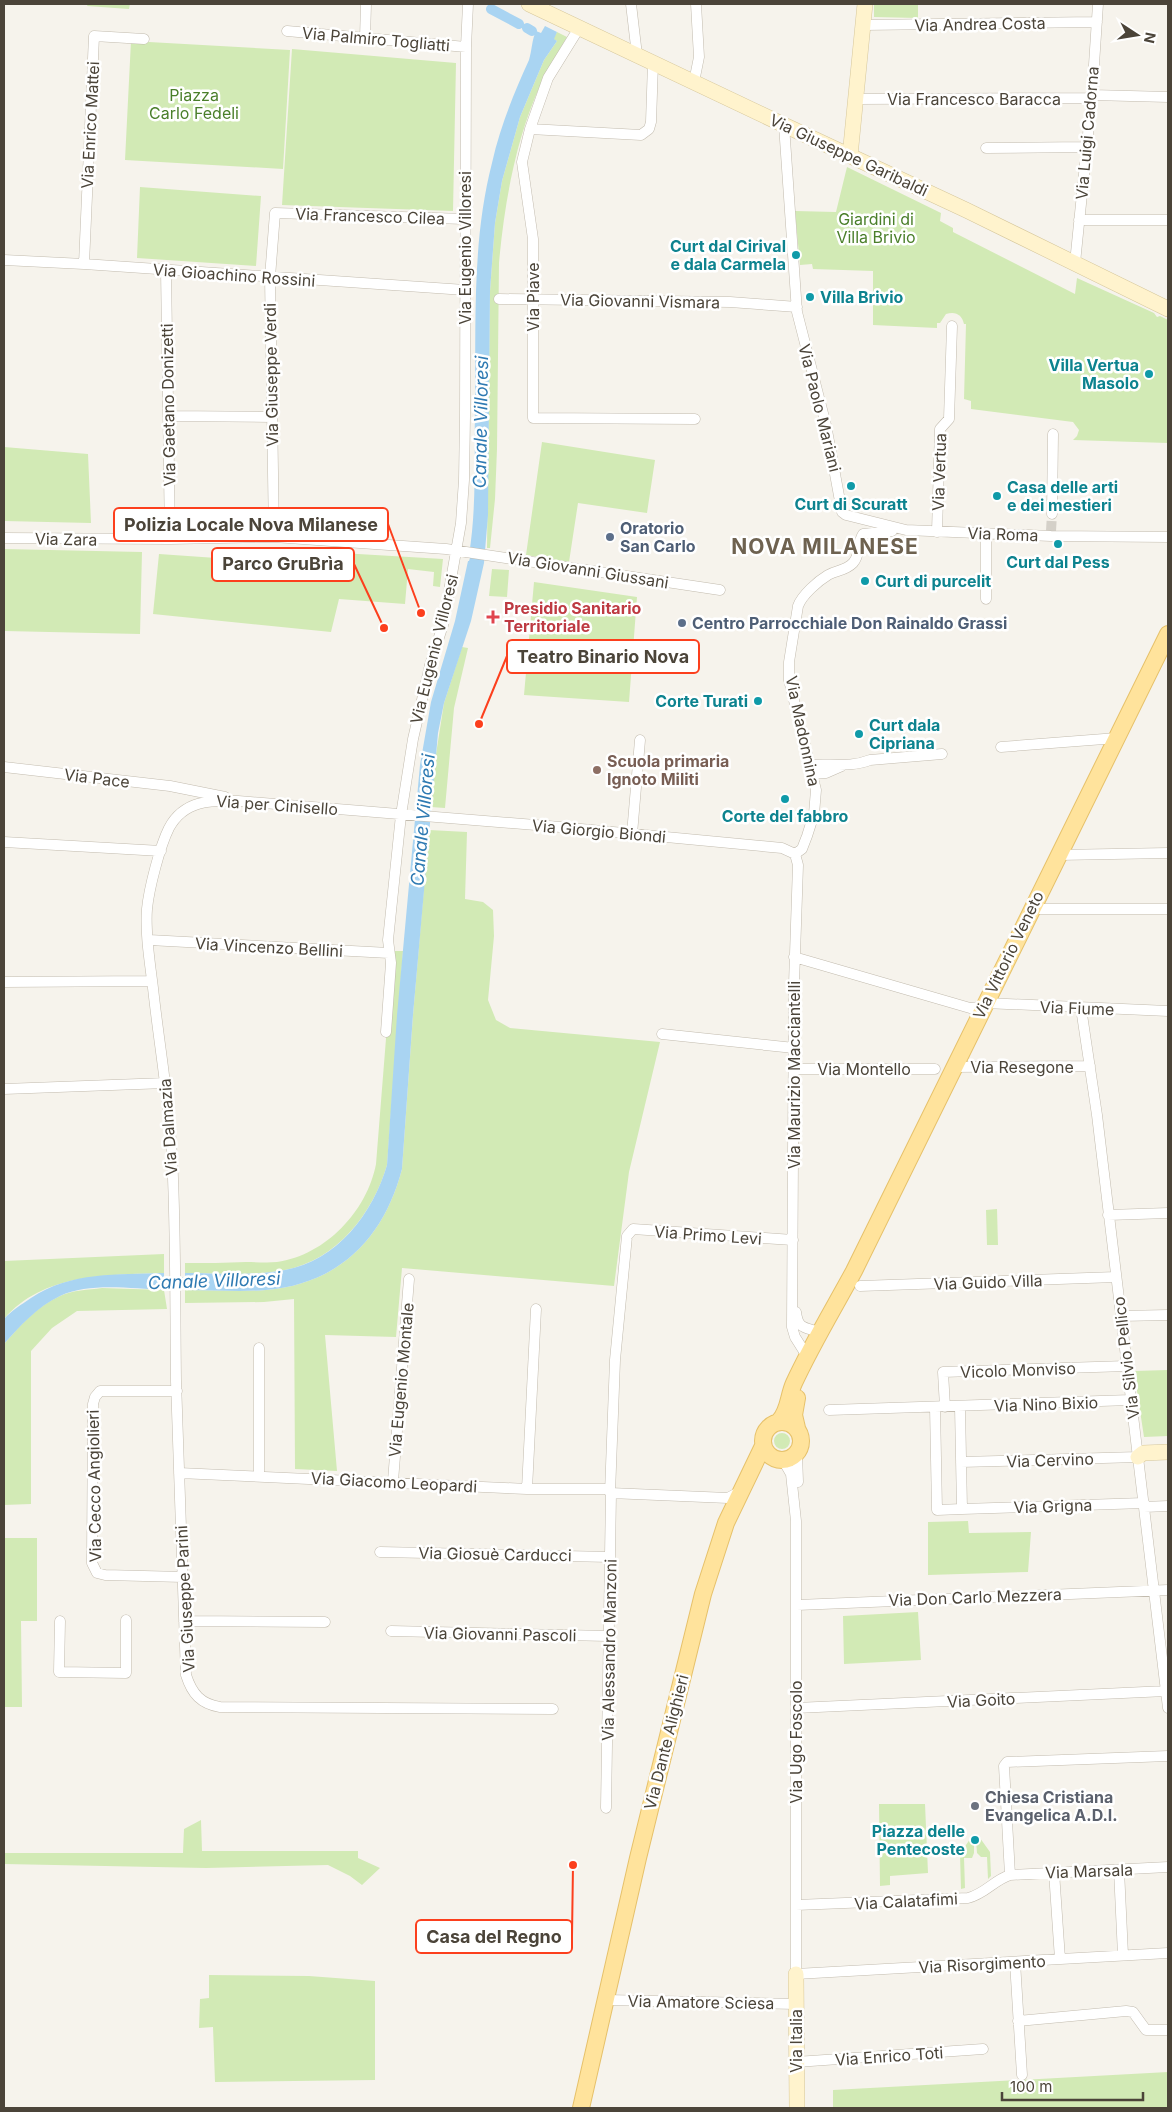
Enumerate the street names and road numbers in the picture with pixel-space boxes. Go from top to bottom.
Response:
street label: Via Andrea Costa [914,13,1046,35]
street label: Via Palmiro Togliatti [301,23,451,55]
street label: Via Enrico Mattei [77,61,103,189]
street label: Via Luigi Cadorna [1071,66,1103,200]
street label: Via Francesco Baracca [887,89,1061,109]
street label: Via Giuseppe Garibaldi [767,110,931,200]
street label: Via Eugenio Villoresi [455,171,475,325]
street label: Via Francesco Cilea [295,203,445,229]
street label: Via Gioachino Rossini [152,259,316,291]
street label: Via Piave [523,262,543,332]
street label: Via Giovanni Vismara [560,290,720,312]
street label: Via Giuseppe Verdi [260,303,282,447]
street label: Via Gaetano Donizetti [157,323,179,487]
street label: Via Paolo Mariani [794,342,846,474]
street label: Via Vertua [928,433,950,511]
street label: Via Roma [967,523,1039,545]
street label: Via Zara [35,528,97,550]
street label: Via Giovanni Giussani [506,547,670,593]
street label: Via Eugenio Villoresi [406,572,462,726]
street label: Via Madonnina [782,674,824,788]
street label: Via Pace [63,764,131,792]
street label: Via per Cinisello [215,791,339,819]
street label: Via Giorgio Biondi [531,815,667,847]
street label: Via Vittorio Veneto [968,888,1048,1022]
street label: Via Vincenzo Bellini [195,933,343,961]
street label: Via Maurizio Macciantelli [784,981,804,1169]
street label: Via Fiume [1039,997,1115,1019]
street label: Via Resegone [970,1057,1074,1077]
street label: Via Montello [817,1059,911,1079]
street label: Via Dalmazia [155,1078,181,1176]
street label: Via Primo Levi [654,1221,762,1249]
street label: Via Guido Villa [933,1270,1043,1294]
street label: Via Silvio Pellico [1109,1296,1143,1420]
street label: Via Eugenio Montale [384,1302,418,1458]
street label: Vicolo Monviso [960,1358,1076,1382]
street label: Via Nino Bixio [993,1392,1099,1416]
street label: Via Cecco Angiolieri [83,1409,105,1563]
street label: Via Cervino [1006,1448,1094,1472]
street label: Via Giacomo Leopardi [310,1468,478,1496]
street label: Via Grigna [1013,1495,1093,1517]
street label: Via Giuseppe Parini [171,1525,199,1673]
street label: Via Giosuè Carducci [418,1543,572,1565]
street label: Via Alessandro Manzoni [597,1559,621,1741]
street label: Via Don Carlo Mezzera [888,1584,1062,1610]
street label: Via Giovanni Pascoli [423,1623,577,1645]
street label: Via Dante Alighieri [640,1672,692,1812]
street label: Via Ugo Foscolo [786,1680,806,1804]
street label: Via Goito [946,1688,1016,1712]
street label: Via Marsala [1045,1859,1133,1883]
street label: Via Calatafimi [854,1888,958,1914]
street label: Via Risorgimento [918,1951,1046,1977]
street label: Via Amatore Sciesa [627,1991,775,2013]
street label: Via Italia [786,2009,806,2073]
street label: Via Enrico Toti [834,2042,944,2070]

